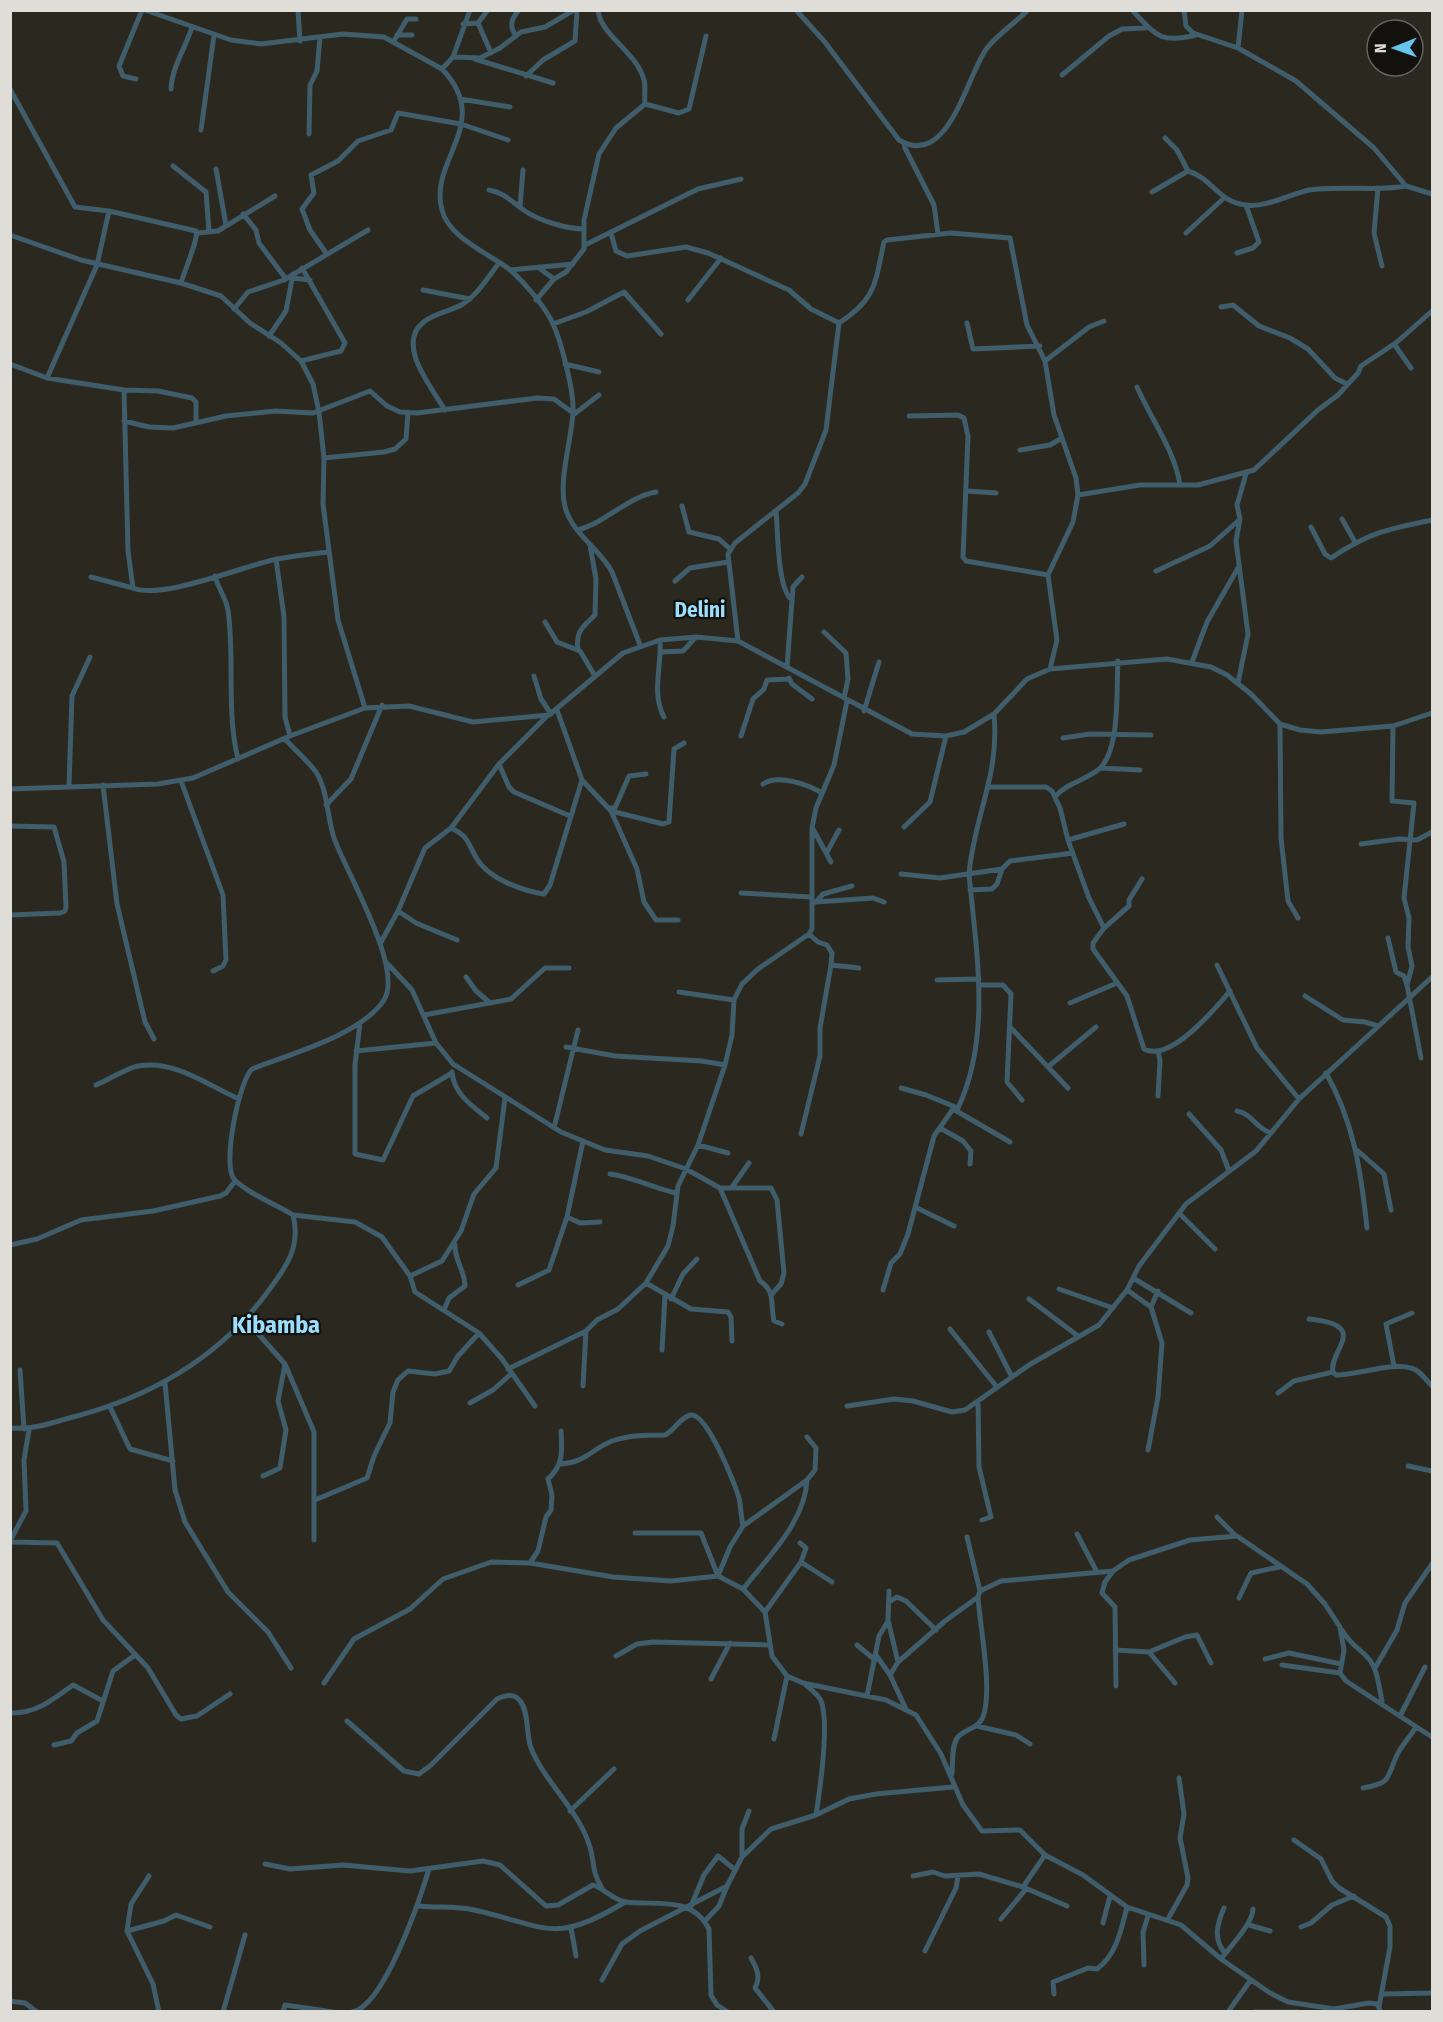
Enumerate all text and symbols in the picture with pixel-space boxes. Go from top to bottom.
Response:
north arrow [1365,18,1425,78]
text: N [1371,43,1390,53]
district label: Delini [675,597,725,623]
district label: Kibamba [232,1311,320,1339]

